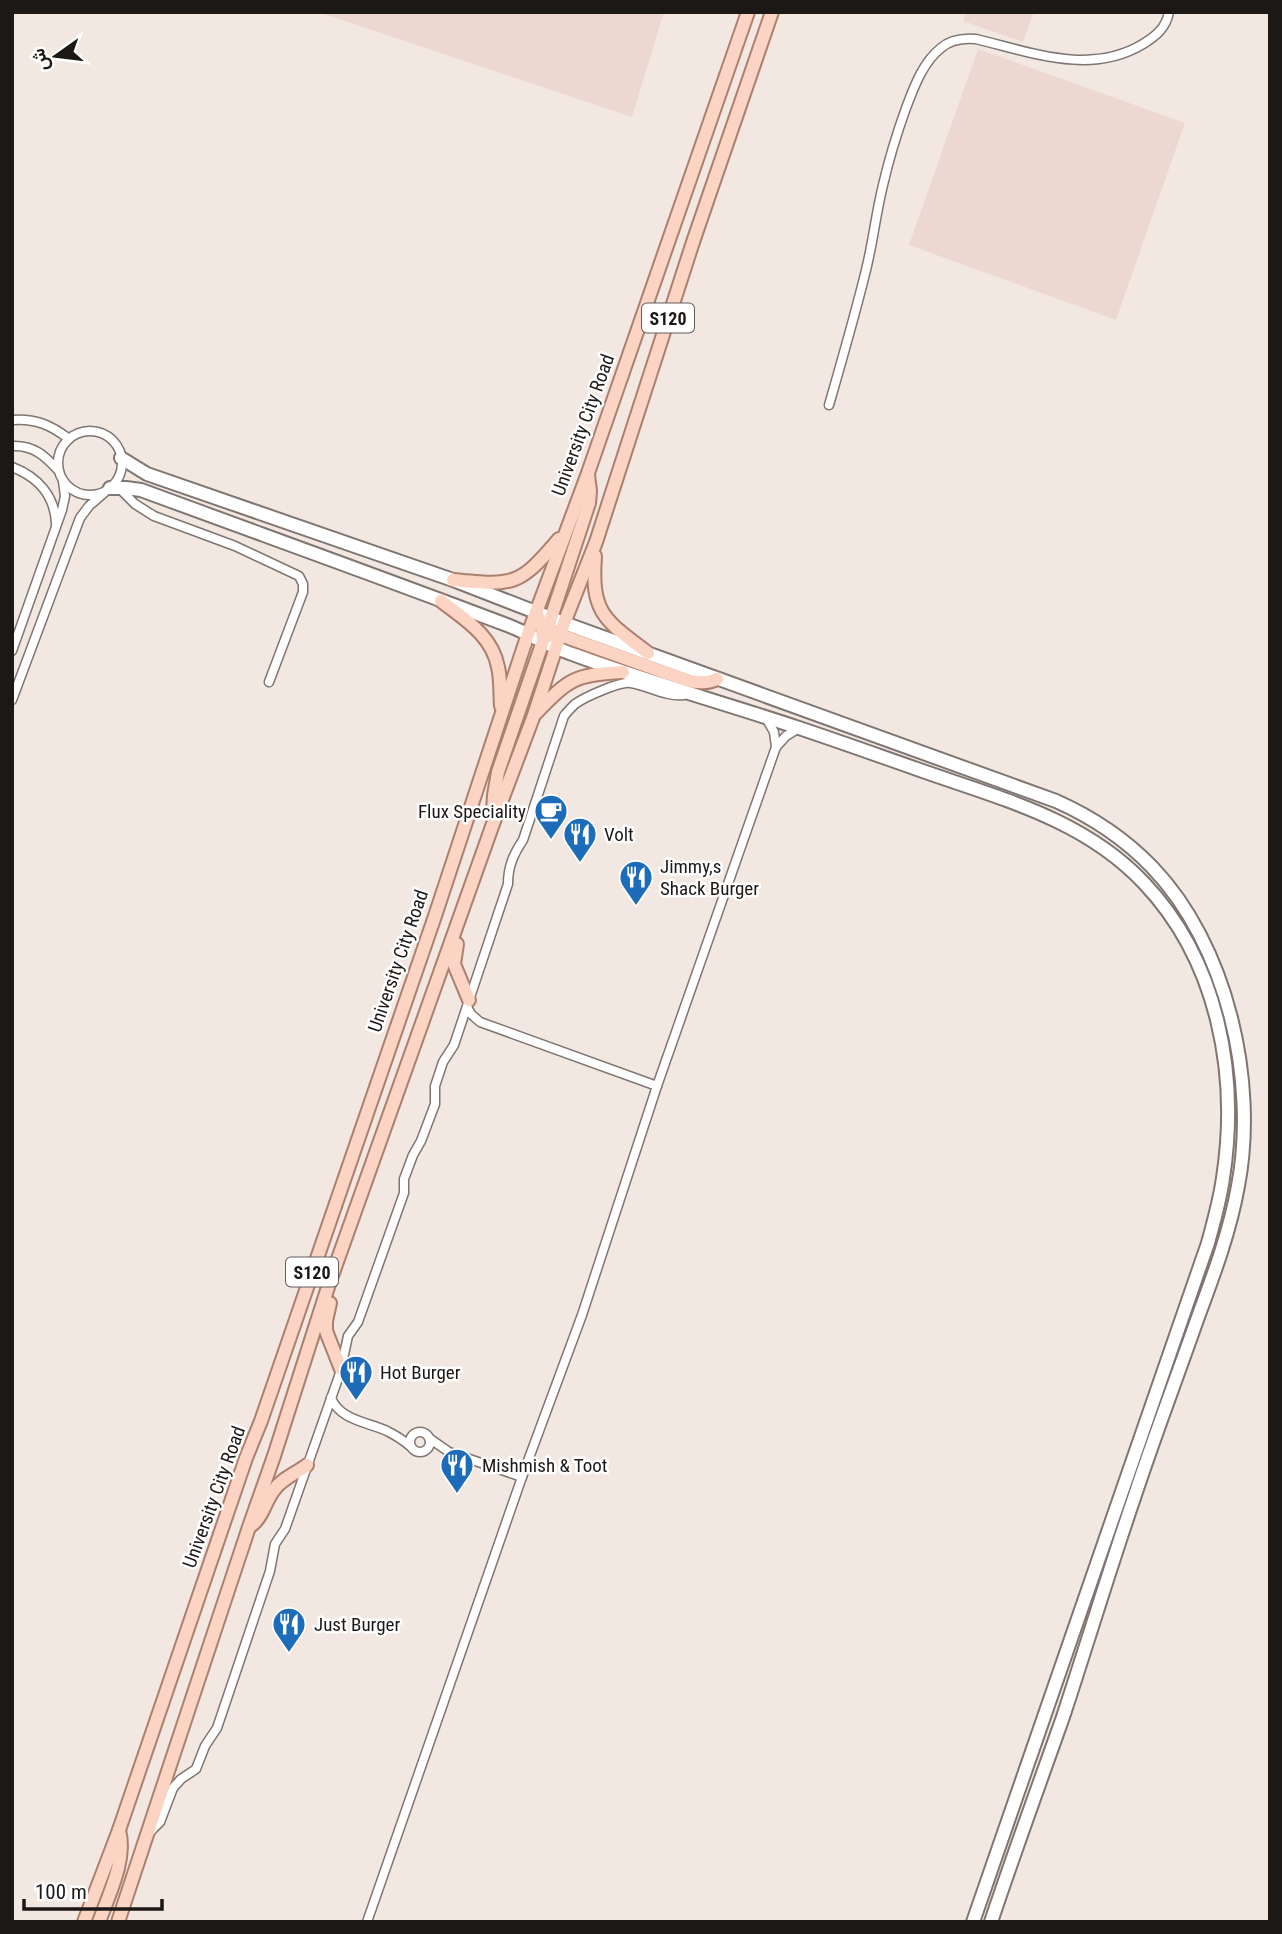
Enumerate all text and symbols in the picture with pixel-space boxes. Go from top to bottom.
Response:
north arrow [21,21,91,91]
text: ش [26,46,54,74]
road number: S120 [642,304,694,332]
street label: University City Road [547,351,619,499]
cafe icon: Flux Speciality [532,792,570,841]
place label: Flux Speciality [418,800,526,823]
restaurant icon: Volt [561,815,599,864]
place label: Volt [604,823,634,846]
place label: Jimmy,s Shack Burger [660,855,759,900]
restaurant icon: Jimmy,s Shack Burger [617,858,655,907]
street label: University City Road [363,887,433,1035]
road number: S120 [286,1258,338,1287]
restaurant icon: Hot Burger [337,1353,375,1402]
place label: Hot Burger [380,1361,461,1384]
street label: University City Road [178,1423,250,1571]
restaurant icon: Mishmish & Toot [438,1446,476,1495]
place label: Mishmish & Toot [482,1454,607,1477]
restaurant icon: Just Burger [270,1605,308,1654]
place label: Just Burger [314,1613,400,1636]
scale bar [24,1868,163,1912]
text: 100 m [35,1880,87,1904]

